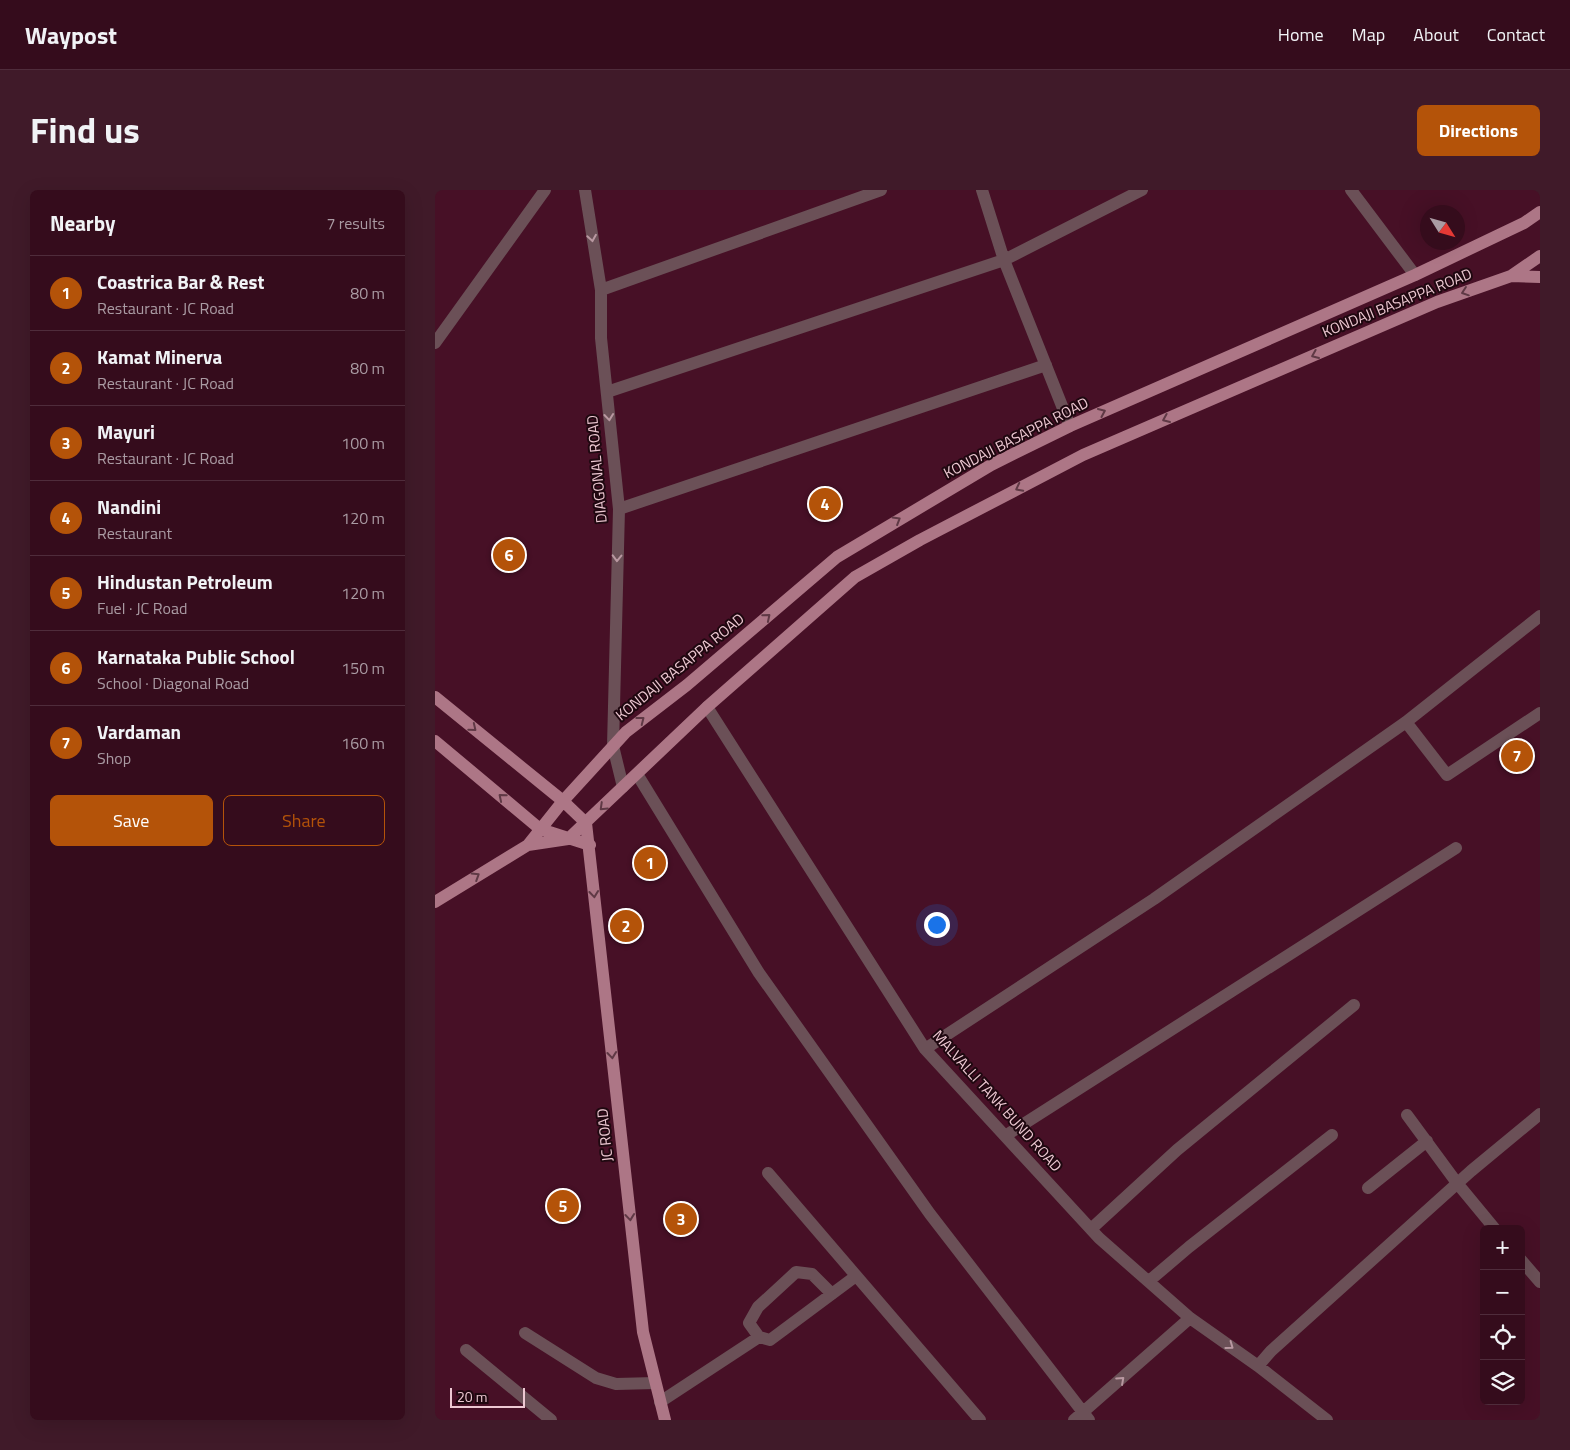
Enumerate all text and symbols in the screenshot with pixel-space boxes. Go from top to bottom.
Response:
text: Waypost [25,17,117,53]
text: Home [1278,21,1324,48]
text: Map [1352,21,1385,48]
text: About [1413,21,1459,48]
text: Contact [1487,21,1545,48]
text: Find us [30,103,140,157]
button: Directions [1417,105,1540,156]
north arrow [1420,205,1465,250]
text: Nearby [50,207,115,239]
text: 7 results [326,211,385,235]
one-way arrow [587,234,597,242]
street label: KONDAJI BASAPPA ROAD [1318,262,1475,343]
text: Coastrica Bar & Rest [97,267,264,296]
text: 1 [62,281,70,305]
text: 80 m [350,281,385,305]
one-way arrow [1461,286,1470,296]
text: Restaurant · JC Road [97,296,234,320]
text: Kamat Minerva [97,342,222,371]
one-way arrow [1311,348,1320,359]
text: 2 [62,356,70,380]
text: 80 m [350,356,385,380]
text: Restaurant · JC Road [97,371,234,395]
street label: KONDAJI BASAPPA ROAD [939,391,1092,484]
one-way arrow [1097,407,1106,418]
one-way arrow [603,413,614,421]
one-way arrow [1162,413,1171,424]
street label: DIAGONAL ROAD [580,414,613,524]
text: Mayuri [97,417,155,446]
text: 3 [62,431,70,455]
text: 100 m [341,431,385,455]
text: Restaurant · JC Road [97,446,234,470]
one-way arrow [1015,482,1024,492]
pin: 4 [809,485,841,523]
text: Nandini [97,492,161,521]
text: 4 [62,506,70,530]
text: 120 m [341,506,385,530]
one-way arrow [891,517,900,527]
text: Restaurant [97,521,172,545]
pin: 6 [493,536,525,574]
one-way arrow [612,554,623,562]
text: Hindustan Petroleum [97,567,273,596]
text: 5 [62,581,70,605]
text: 120 m [341,581,385,605]
text: Fuel · JC Road [97,596,187,620]
street label: KONDAJI BASAPPA ROAD [610,607,749,726]
one-way arrow [761,613,770,622]
text: Karnataka Public School [97,642,295,671]
text: 6 [62,656,70,680]
text: 150 m [341,656,385,680]
text: School · Diagonal Road [97,671,249,695]
text: Vardaman [97,717,181,746]
one-way arrow [635,717,645,726]
one-way arrow [467,722,476,730]
text: 7 [62,731,70,755]
text: 160 m [341,731,385,755]
pin: 7 [1501,737,1533,775]
text: Shop [97,746,131,770]
one-way arrow [499,794,508,803]
button: Save [50,795,213,846]
button: Share [223,795,385,846]
one-way arrow [600,801,609,810]
pin: 1 [634,844,666,882]
one-way arrow [471,873,480,883]
one-way arrow [588,890,599,898]
pin: 2 [610,907,642,945]
your location [924,912,950,938]
street label: MALVALLI TANK BUND ROAD [927,1025,1068,1177]
one-way arrow [606,1051,617,1059]
street label: JC ROAD [590,1107,619,1163]
pin: 5 [547,1187,579,1225]
pin: 3 [665,1200,697,1238]
one-way arrow [624,1213,635,1221]
map controls [1480,1225,1525,1405]
button: + [1480,1225,1525,1270]
button: − [1480,1270,1525,1315]
button: locate [1480,1315,1525,1360]
one-way arrow [1224,1340,1234,1349]
button: layers [1480,1360,1525,1405]
one-way arrow [1115,1377,1124,1386]
scale bar [450,1385,525,1408]
text: 20 m [457,1386,487,1407]

